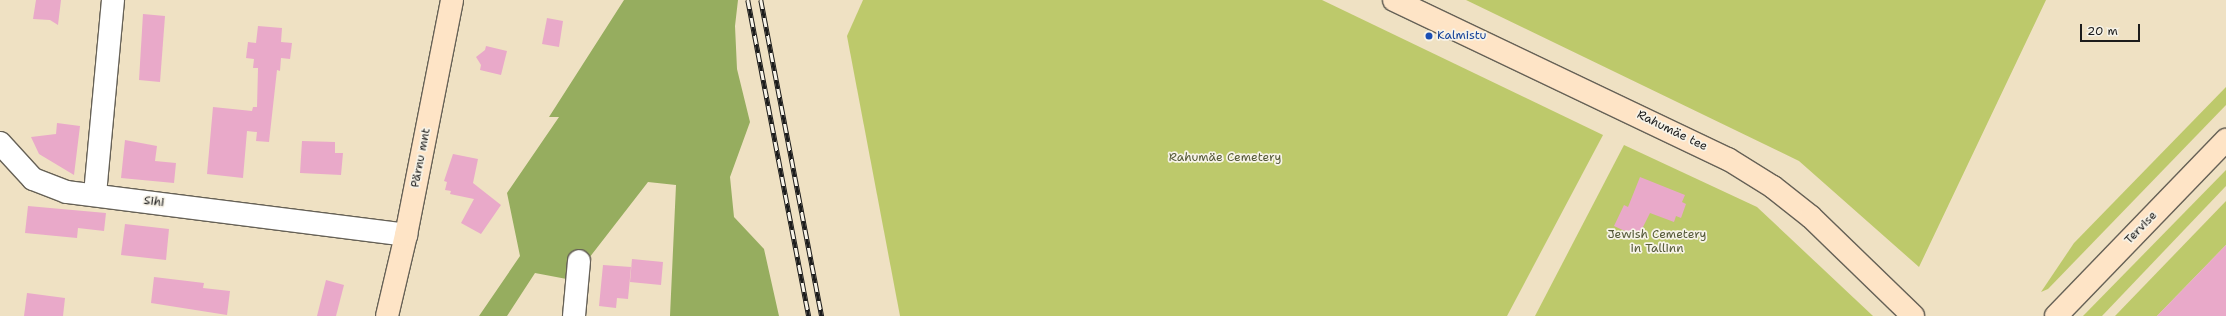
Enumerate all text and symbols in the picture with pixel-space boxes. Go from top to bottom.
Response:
scale bar [2082,16,2142,42]
text: 20 m [2087,23,2118,39]
place label: Kalmistu [1437,29,1487,43]
marker: Kalmistu [1424,31,1434,41]
street label: Rahumäe tee [1634,108,1710,154]
street label: Pärnu mnt [408,127,434,189]
park label: Rahumäe Cemetery [1169,151,1281,165]
street label: Sihi [143,194,165,210]
street label: Tervise [2122,209,2160,247]
park label: Jewish Cemetery in Tallinn [1608,228,1706,256]

